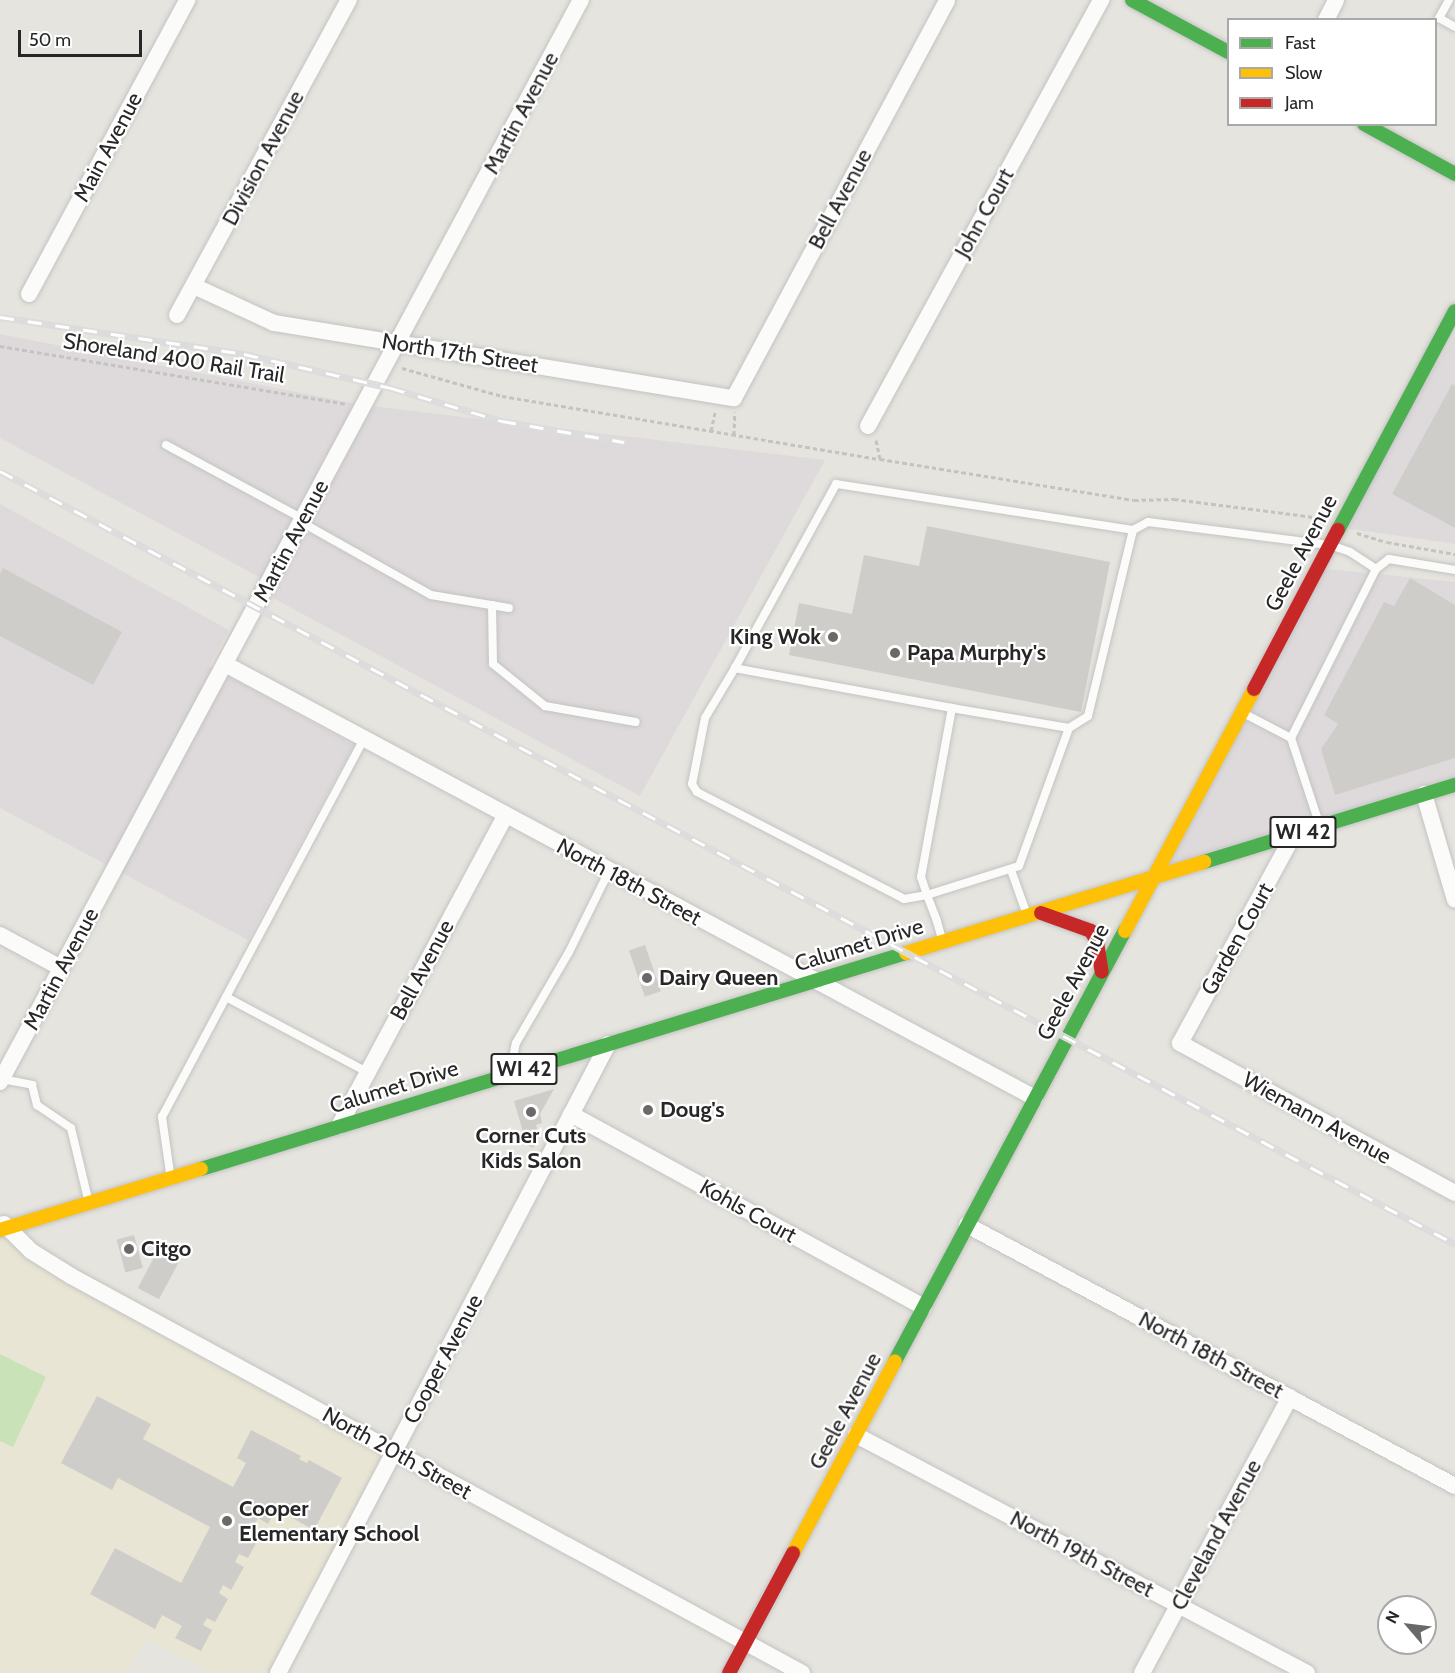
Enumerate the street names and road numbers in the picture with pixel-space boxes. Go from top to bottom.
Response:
street label: Martin Avenue [478,47,564,179]
street label: Division Avenue [216,86,310,230]
street label: Main Avenue [68,88,148,206]
street label: Bell Avenue [803,144,877,254]
street label: John Court [949,164,1019,262]
street label: Shoreland 400 Rail Trail [61,327,287,389]
street label: North 17th Street [380,328,540,378]
street label: Martin Avenue [248,475,334,607]
street label: Geele Avenue [1259,490,1343,616]
road number: WI 42 [1268,814,1338,850]
street label: North 18th Street [552,833,706,931]
street label: Garden Court [1195,878,1279,1000]
street label: Martin Avenue [18,903,104,1035]
street label: Calumet Drive [791,913,927,977]
street label: Bell Avenue [385,915,459,1025]
street label: Geele Avenue [1031,919,1115,1045]
road number: WI 42 [490,1051,558,1087]
street label: Calumet Drive [326,1055,462,1119]
street label: Wiemann Avenue [1238,1066,1396,1170]
street label: Kohls Court [695,1174,801,1248]
street label: Cooper Avenue [398,1290,488,1428]
street label: North 18th Street [1134,1306,1288,1404]
street label: Geele Avenue [803,1348,887,1474]
street label: North 20th Street [318,1401,476,1505]
street label: Cleveland Avenue [1165,1455,1267,1615]
street label: North 19th Street [1006,1505,1158,1603]

